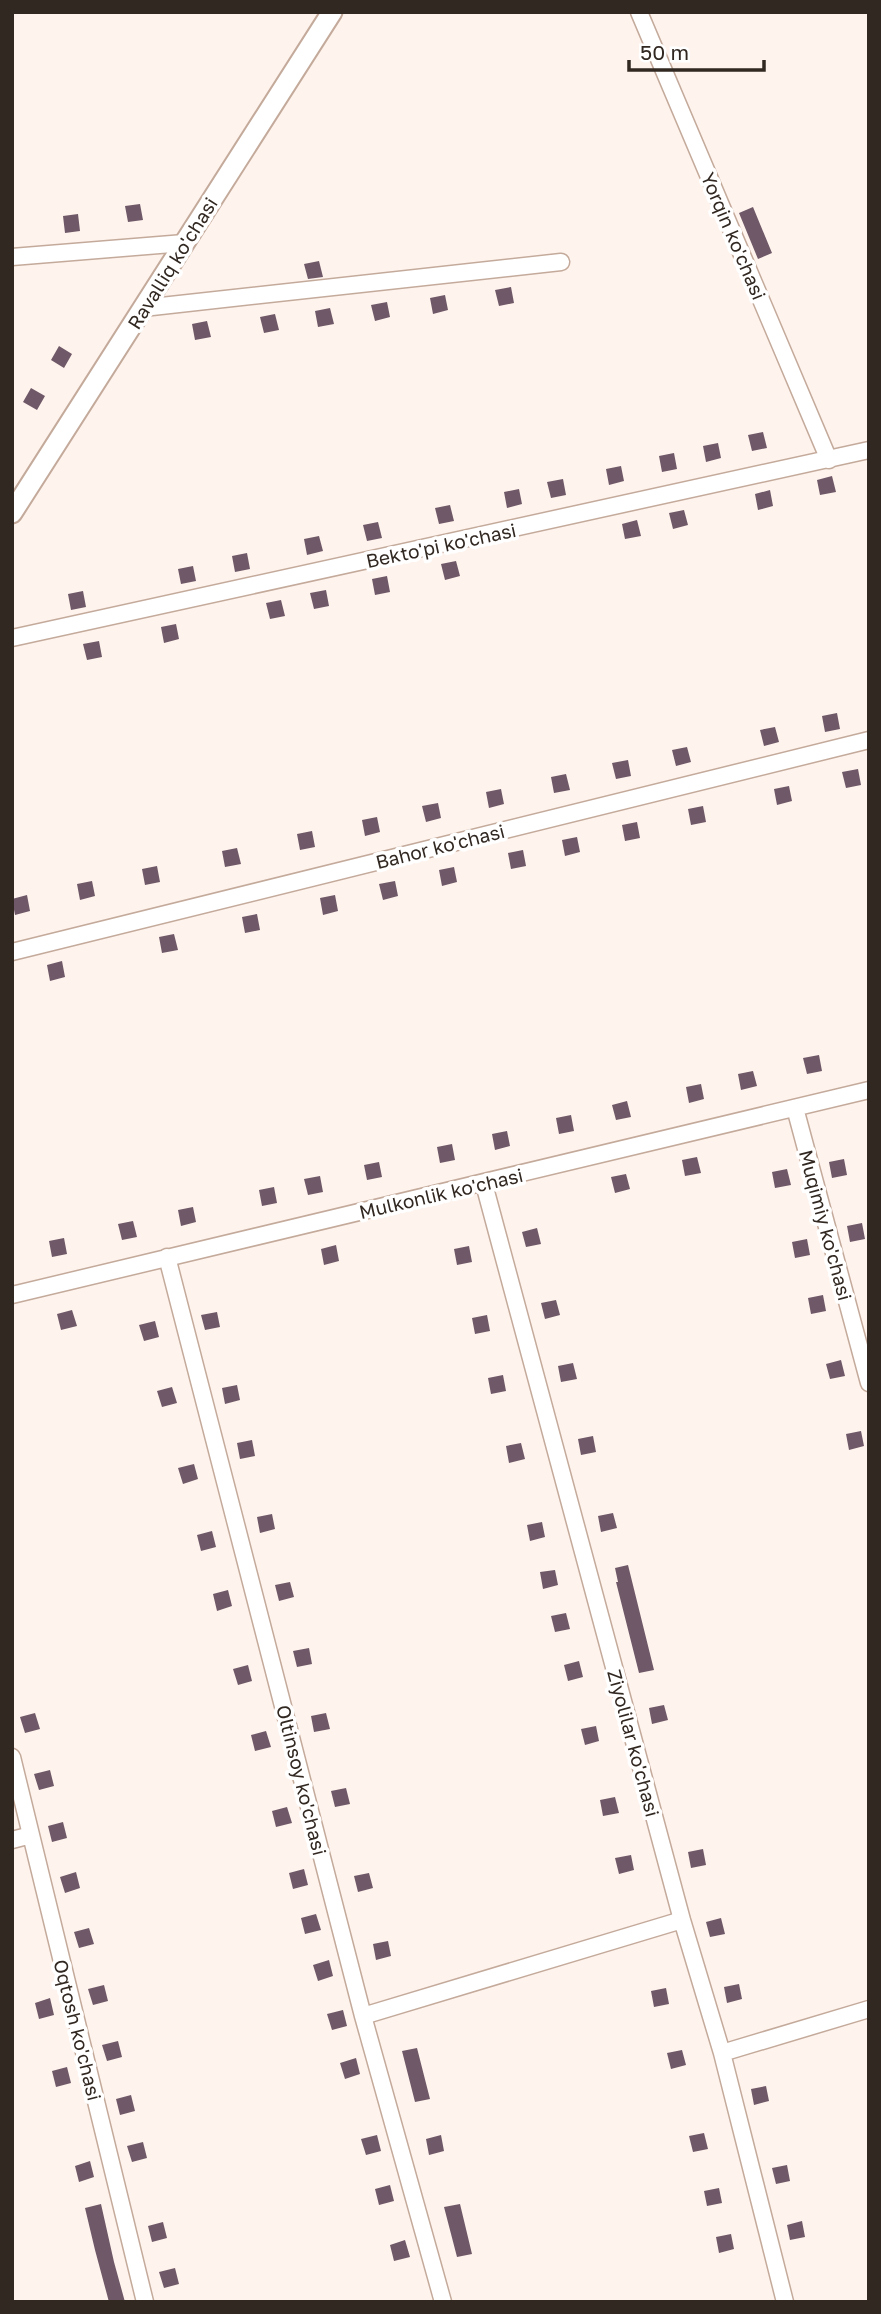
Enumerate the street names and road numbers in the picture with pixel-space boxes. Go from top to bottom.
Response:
street label: Yorqin ko'chasi [697,169,771,303]
street label: Ravalliq ko'chasi [122,193,222,333]
street label: Bekto'pi ko'chasi [364,518,518,572]
street label: Bahor ko'chasi [373,819,507,873]
street label: Muqimiy ko'chasi [795,1147,857,1303]
street label: Mulkonlik ko'chasi [357,1163,525,1223]
street label: Ziyolilar ko'chasi [603,1667,665,1819]
street label: Oltinsoy ko'chasi [272,1702,332,1858]
street label: Oqtosh ko'chasi [49,1957,107,2103]

